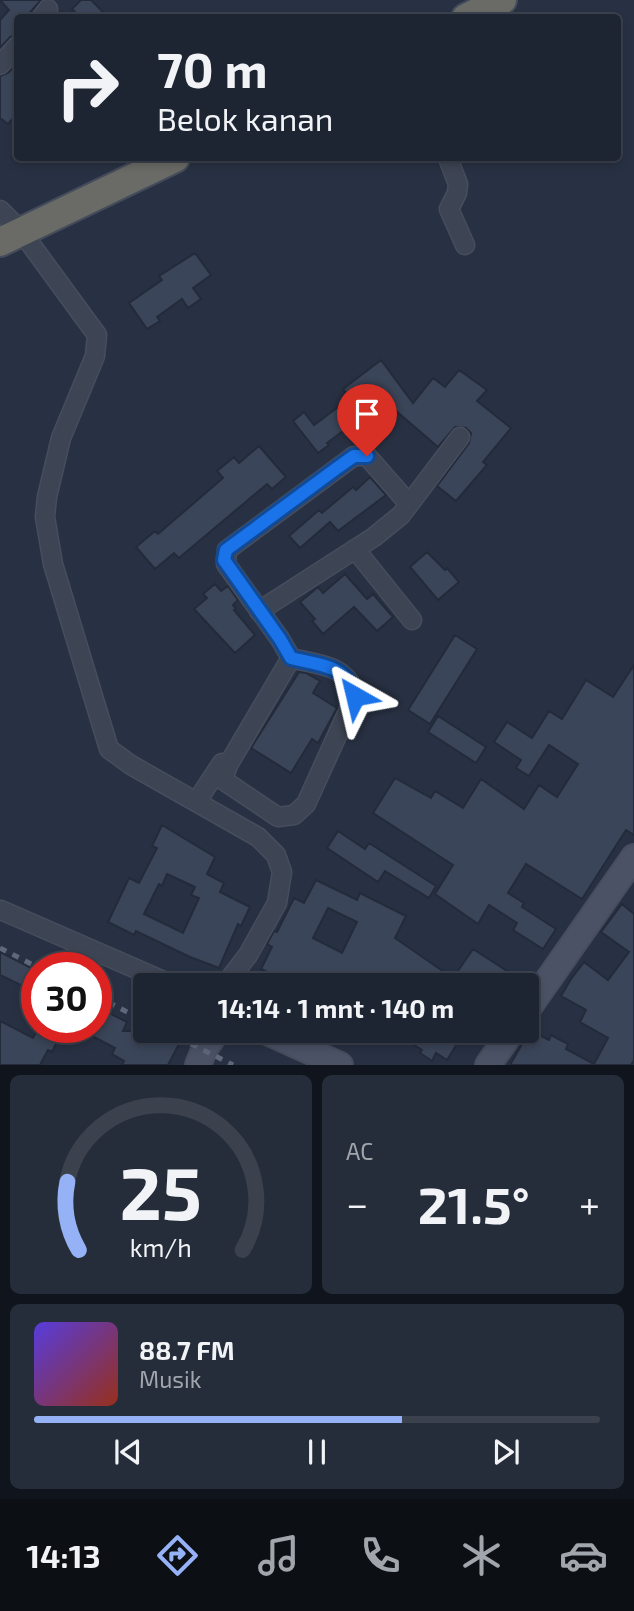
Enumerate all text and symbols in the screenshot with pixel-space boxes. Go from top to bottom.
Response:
text: 70 m [157,39,268,98]
icon: right [42,42,133,133]
text: Belok kanan [157,99,333,137]
pin [337,384,397,456]
icon: arrive [348,395,386,433]
position arrow [318,659,392,733]
speed limit sign: 30 [21,952,112,1043]
text: 14:14 · 1 mnt · 140 m [218,992,454,1023]
text: AC [346,1137,373,1165]
text: 25 [120,1148,202,1236]
text: 21.5° [418,1172,530,1234]
text: − [346,1180,368,1226]
text: + [579,1180,600,1226]
text: km/h [130,1232,192,1262]
text: 88.7 FM [139,1334,235,1365]
text: Musik [139,1365,201,1393]
icon: previous [109,1433,147,1471]
icon: pause [298,1433,336,1471]
icon: next [487,1433,525,1471]
icon: directions [153,1531,202,1580]
icon: music [254,1531,303,1580]
icon: phone [356,1531,405,1580]
icon: climate [457,1531,506,1580]
icon: car [559,1531,608,1580]
text: 14:13 [26,1536,101,1574]

